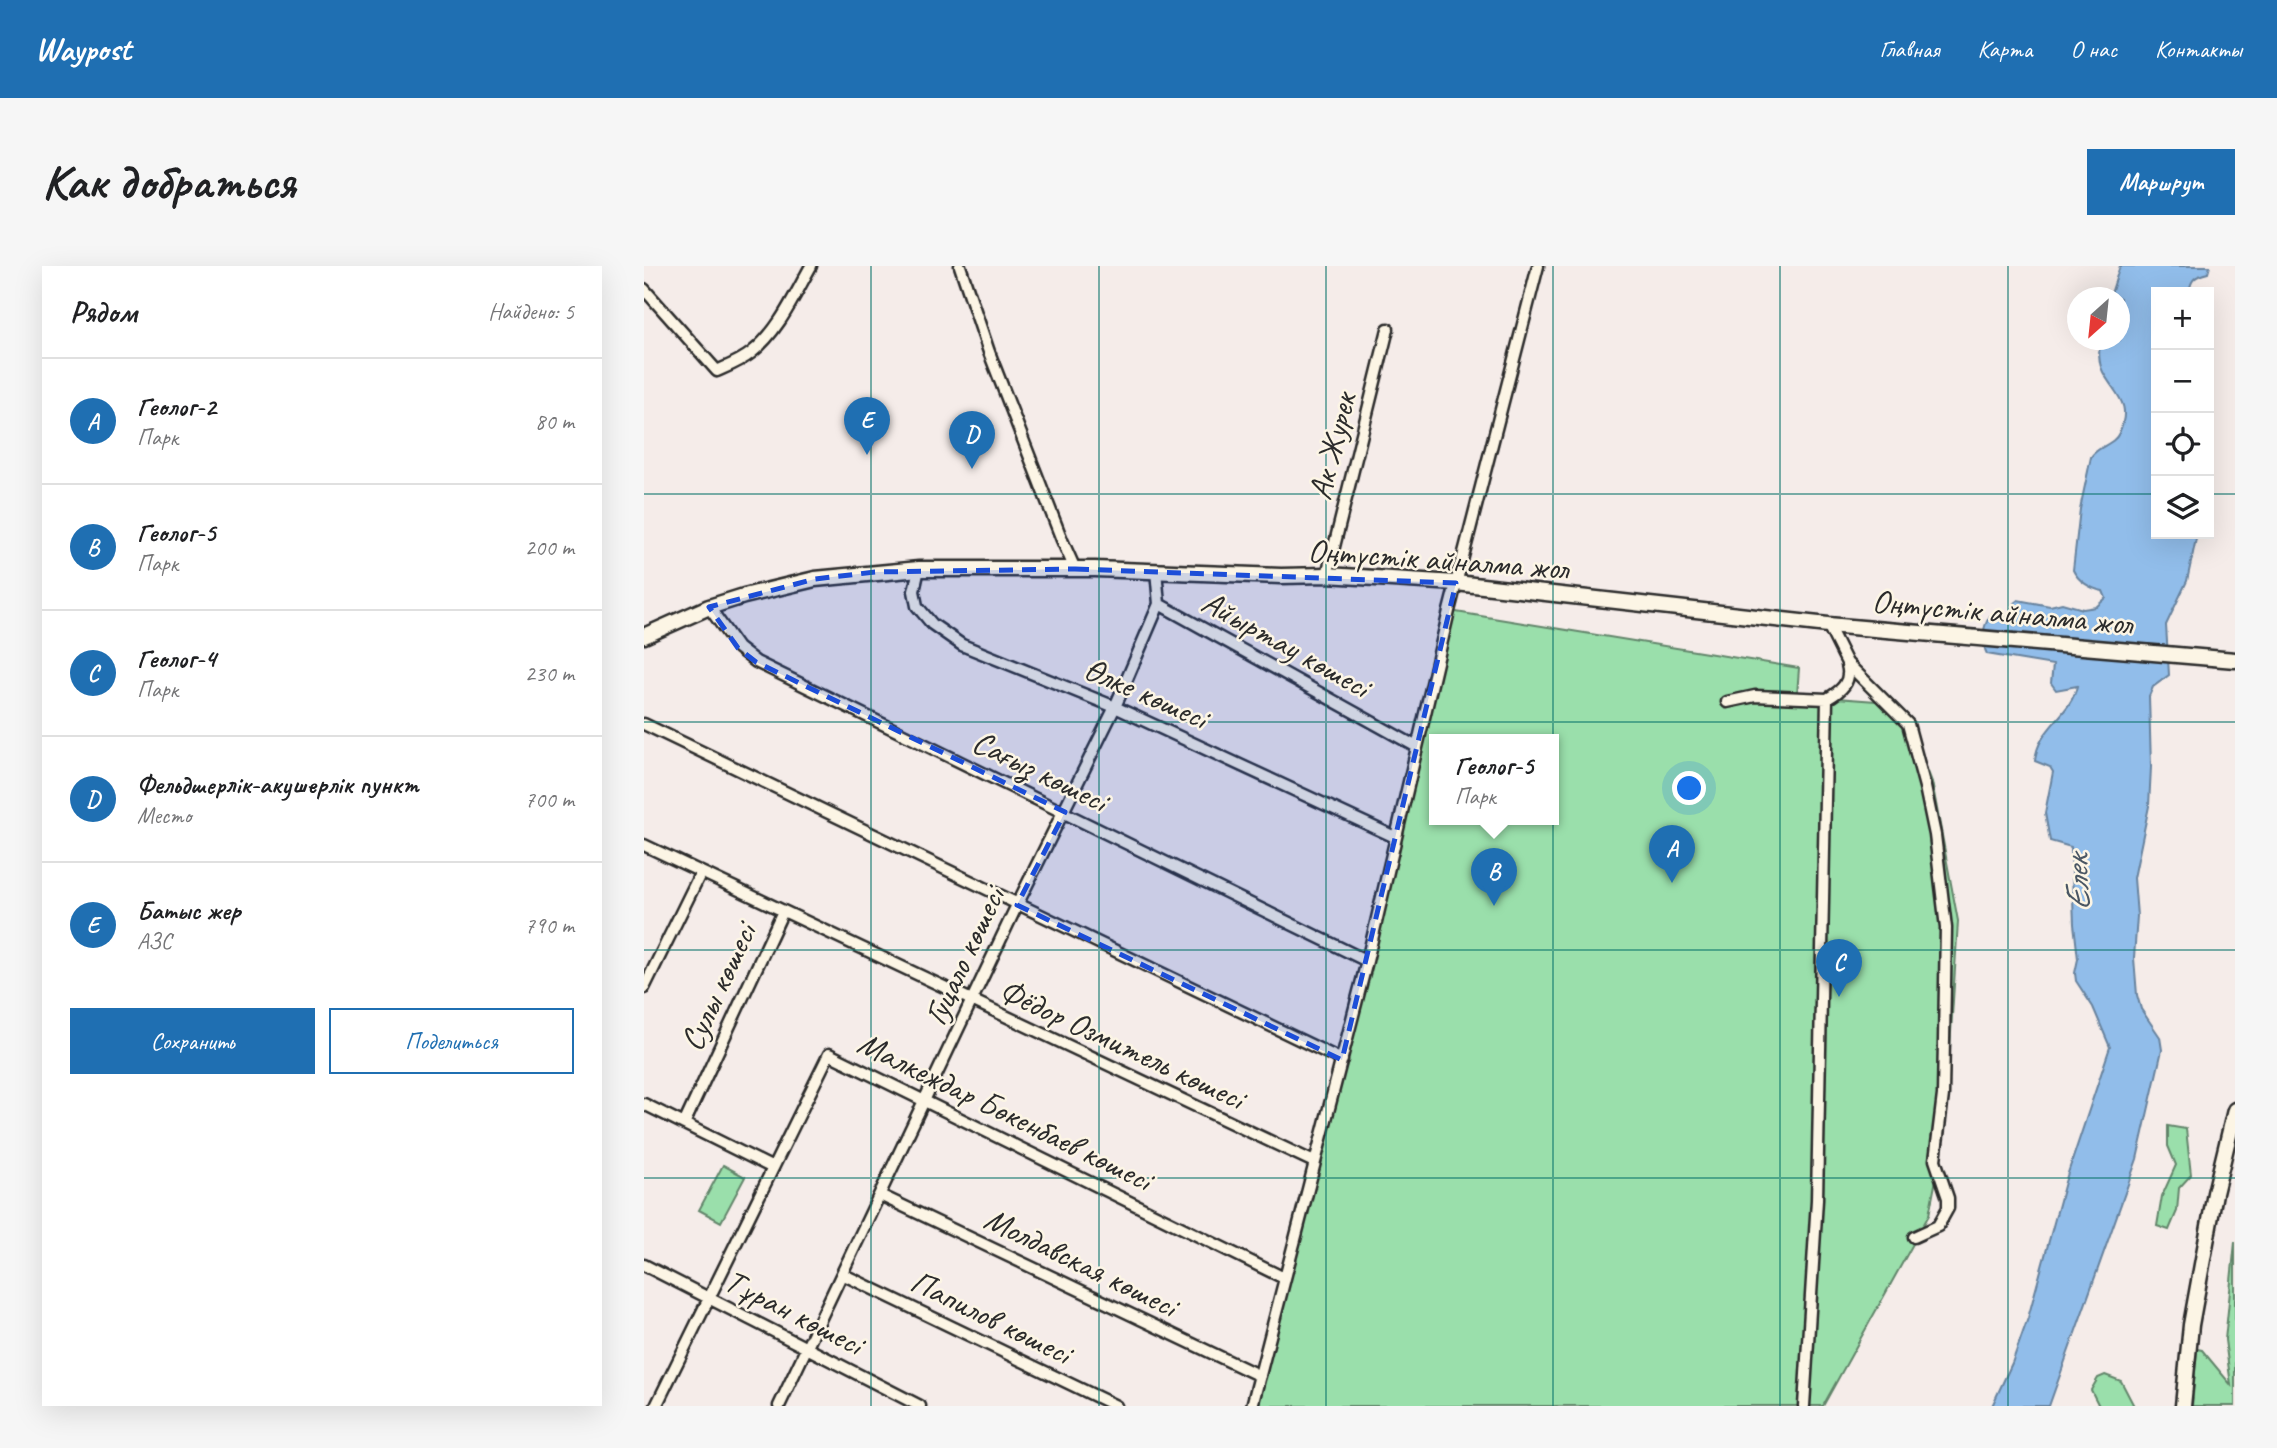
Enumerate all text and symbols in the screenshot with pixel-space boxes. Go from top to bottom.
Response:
text: Waypost [35,28,131,70]
text: Главная [1879,34,1940,64]
text: Карта [1978,34,2032,64]
text: О нас [2070,34,2117,64]
text: Контакты [2155,34,2242,64]
button: Маршрут [2087,149,2235,215]
text: Как добраться [42,151,295,213]
north arrow [2067,287,2130,350]
map controls [2151,287,2214,539]
button: + [2151,287,2214,350]
text: Рядом [70,293,137,331]
text: Найдено: 5 [488,297,574,326]
button: − [2151,350,2214,413]
street label: Ак Журек [1298,386,1366,504]
text: Геолог-2 [137,390,216,423]
pin: E [844,397,890,455]
text: A [87,407,99,436]
text: 80 m [535,407,574,436]
pin: D [949,411,995,469]
button: locate [2151,413,2214,476]
text: Парк [137,423,178,452]
button: layers [2151,476,2214,539]
text: Геолог-5 [137,516,216,549]
street label: Оңтүстік айналма жол [1307,529,1572,589]
text: B [87,533,99,562]
text: 200 m [525,533,574,562]
text: Парк [137,549,178,578]
street label: Оңтүстік айналма жол [1870,580,2136,644]
street label: Айыртау көшесі [1195,581,1381,709]
text: Геолог-4 [137,642,216,675]
street label: Өлке көшесі [1078,647,1218,740]
text: C [88,659,98,688]
text: 230 m [525,659,574,688]
text: Парк [137,675,178,704]
street label: Сағыз көшесі [966,720,1118,823]
popup [1429,734,1559,825]
text: Геолог-5 [1455,749,1533,782]
text: Фельдшерлік-акушерлік пункт [137,768,419,801]
your location [1672,771,1706,805]
text: Парк [1455,782,1496,811]
text: D [86,785,100,814]
text: 700 m [525,785,574,814]
text: Место [137,801,191,830]
pin: A [1649,825,1695,883]
pin: B [1471,848,1517,906]
water label: Елек [2053,849,2100,912]
street label: Гуцало көшесі [914,877,1016,1031]
text: Батыс жер [137,894,241,927]
text: E [87,911,99,940]
text: 790 m [525,911,574,940]
street label: Сулы көшесі [670,913,767,1057]
text: АЗС [137,927,172,956]
pin: C [1816,939,1862,997]
street label: Фёдор Озмитель көшесі [993,969,1255,1121]
button: Сохранить [70,1008,315,1074]
button: Поделиться [329,1008,574,1074]
street label: Малкеждар Бөкенбаев көшесі [851,1022,1162,1202]
street label: Молдавская көшесі [978,1197,1188,1328]
street label: Тұран көшесі [718,1259,874,1366]
street label: Папилов көшесі [904,1260,1082,1376]

